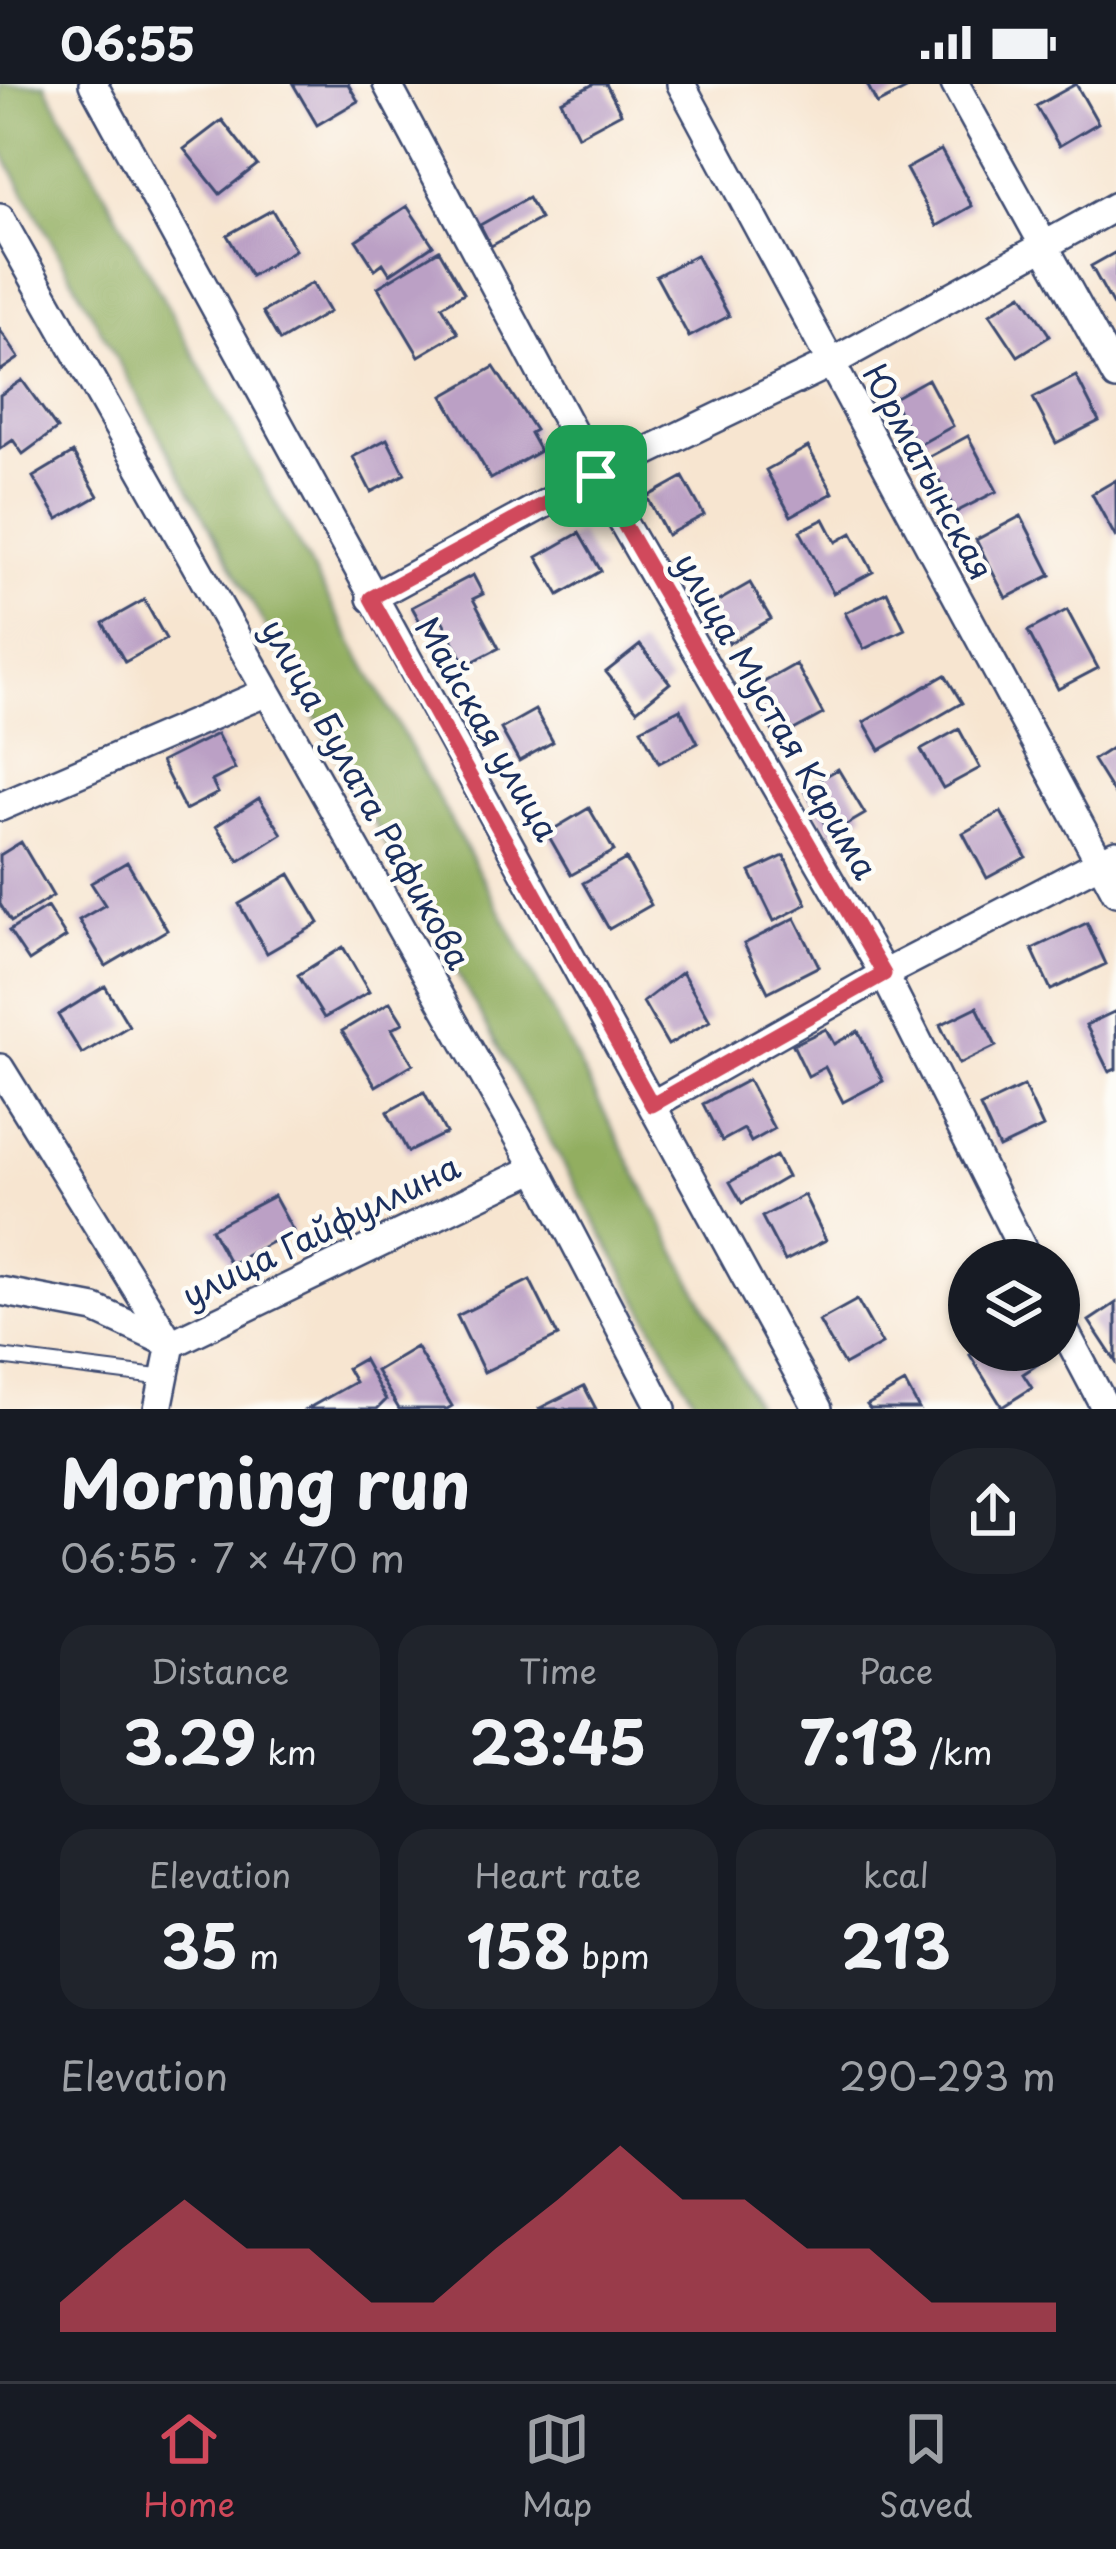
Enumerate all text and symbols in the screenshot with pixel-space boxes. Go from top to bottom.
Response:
text: 06:55 [60,8,195,76]
street label: Юрматынская [852,354,1008,588]
pin [545,425,647,527]
icon: arrive [563,443,629,509]
street label: улица Мустая Карима [664,542,892,888]
street label: Майская улица [404,607,573,850]
street label: улица Булата Рафикова [250,608,485,978]
street label: улица Гайфуллина [173,1140,468,1318]
map controls [948,1239,1080,1371]
button: layers [948,1239,1080,1371]
text: Morning run [60,1432,470,1531]
button: share [930,1448,1056,1574]
text: 06:55 · 7 × 470 m [60,1527,405,1586]
text: Distance [151,1645,289,1695]
text: Time [519,1645,597,1695]
text: Pace [859,1645,933,1695]
text: 3.29 [123,1695,256,1785]
text: 23:45 [469,1695,647,1785]
text: 7:13 [800,1695,919,1785]
text: km [256,1726,317,1776]
text: /km [919,1726,993,1776]
text: Elevation [149,1849,291,1899]
text: Heart rate [475,1849,641,1899]
text: kcal [863,1849,929,1899]
text: 35 [161,1899,238,1989]
text: 158 [466,1899,571,1989]
text: 213 [841,1899,951,1989]
text: m [238,1930,279,1980]
text: bpm [571,1930,650,1980]
text: Elevation [60,2045,228,2104]
text: 290–293 m [839,2045,1056,2104]
tab: Home [143,2406,235,2528]
tab: Map [522,2406,592,2528]
tab: Saved [879,2406,973,2528]

